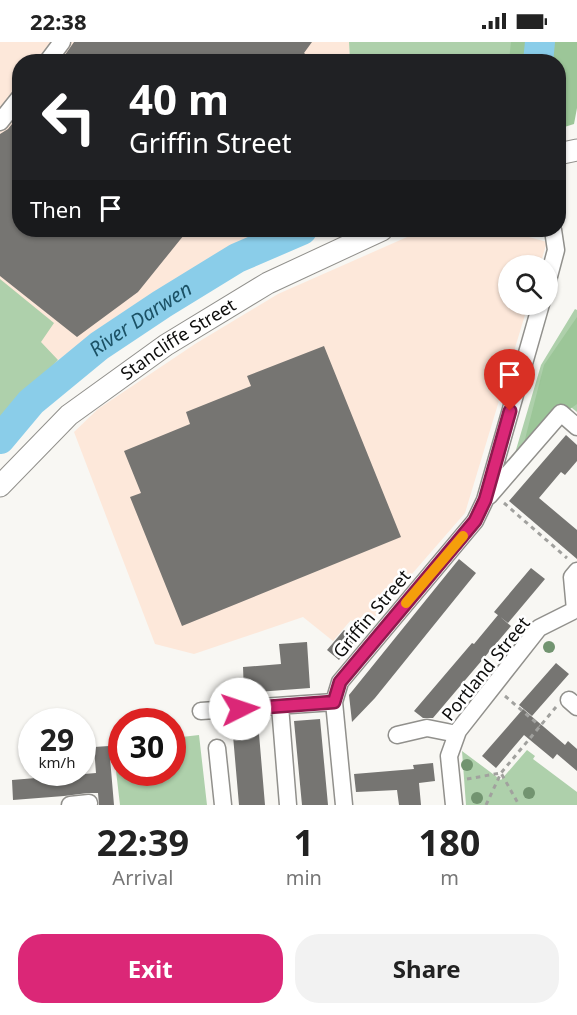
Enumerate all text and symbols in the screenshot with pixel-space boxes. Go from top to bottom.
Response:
text: 22:38 [30,6,87,36]
text: 40 m [129,70,229,127]
icon: left [30,78,108,156]
text: Griffin Street [129,124,291,161]
icon: arrive [94,192,127,225]
text: Then [30,194,82,224]
map controls [498,255,558,315]
button: search [498,255,558,315]
water label: River Darwen [83,275,197,362]
street label: Stancliffe Street [115,292,240,385]
pin [484,349,535,411]
icon: arrive [493,358,526,391]
street label: Griffin Street [327,564,416,663]
street label: Portland Street [436,611,535,726]
position arrow [208,677,272,741]
speed limit sign: 30 [108,708,186,786]
text: 29 [40,719,74,760]
text: km/h [39,752,75,772]
text: 22:39 [97,818,189,867]
text: 1 [294,818,314,867]
text: 180 [419,818,480,867]
text: Arrival [112,864,173,891]
text: min [286,864,322,891]
text: m [440,864,459,891]
button: Exit [18,934,283,1003]
button: Share [295,934,559,1003]

